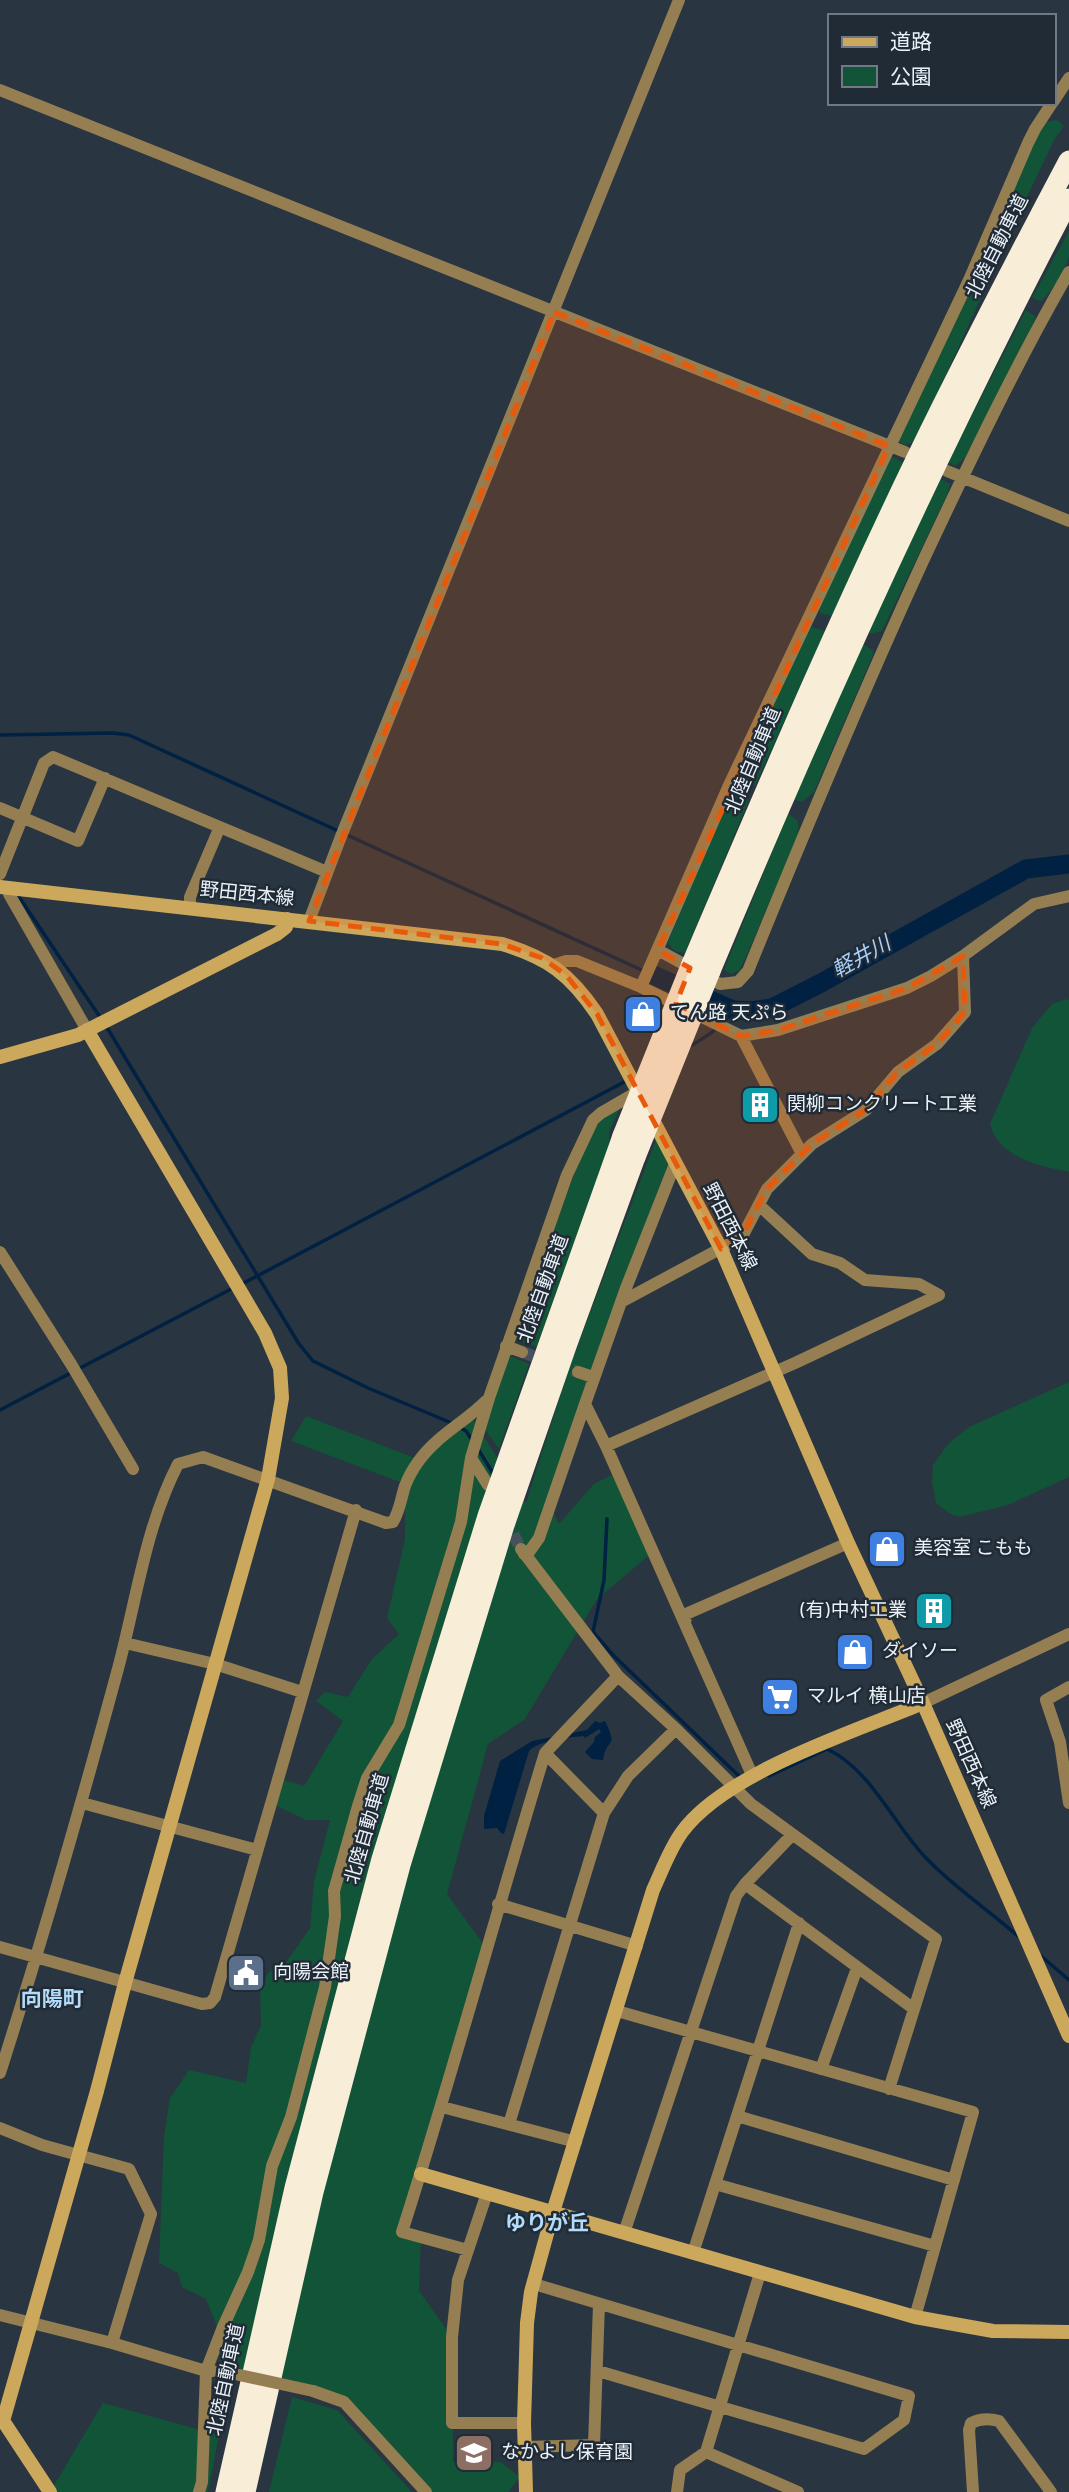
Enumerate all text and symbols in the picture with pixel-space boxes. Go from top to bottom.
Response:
legend [828,14,1055,105]
text: 道路 [890,30,932,57]
text: 公園 [890,65,932,92]
street label: 北陸自動車道 [961,191,1035,303]
street label: 北陸自動車道 [721,704,787,818]
street label: 野田西本線 [198,878,296,912]
water label: 軽井川 [828,930,898,985]
shop icon: てん路 天ぷら [622,993,664,1035]
place label: てん路 天ぷら [670,1002,788,1026]
building icon: 関柳コンクリート工業 [739,1084,781,1126]
place label: 関柳コンクリート工業 [787,1093,977,1117]
street label: 野田西本線 [697,1179,761,1275]
street label: 北陸自動車道 [513,1231,575,1347]
shop icon: 美容室 こもも [866,1528,908,1570]
place label: 美容室 こもも [914,1537,1032,1561]
building icon: (有)中村工業 [913,1590,955,1632]
place label: (有)中村工業 [799,1599,907,1623]
shop icon: ダイソー [834,1631,876,1673]
place label: ダイソー [882,1640,958,1664]
supermarket icon: マルイ 横山店 [759,1676,801,1718]
place label: マルイ 横山店 [807,1685,925,1709]
street label: 野田西本線 [940,1716,1000,1812]
street label: 北陸自動車道 [341,1771,395,1887]
public building icon: 向陽会館 [225,1952,267,1994]
place label: 向陽会館 [273,1961,349,1985]
district label: 向陽町 [21,1987,84,2014]
district label: ゆりが丘 [505,2211,589,2238]
street label: 北陸自動車道 [203,2322,251,2438]
school or university icon: なかよし保育園 [453,2432,495,2474]
place label: なかよし保育園 [501,2441,633,2465]

